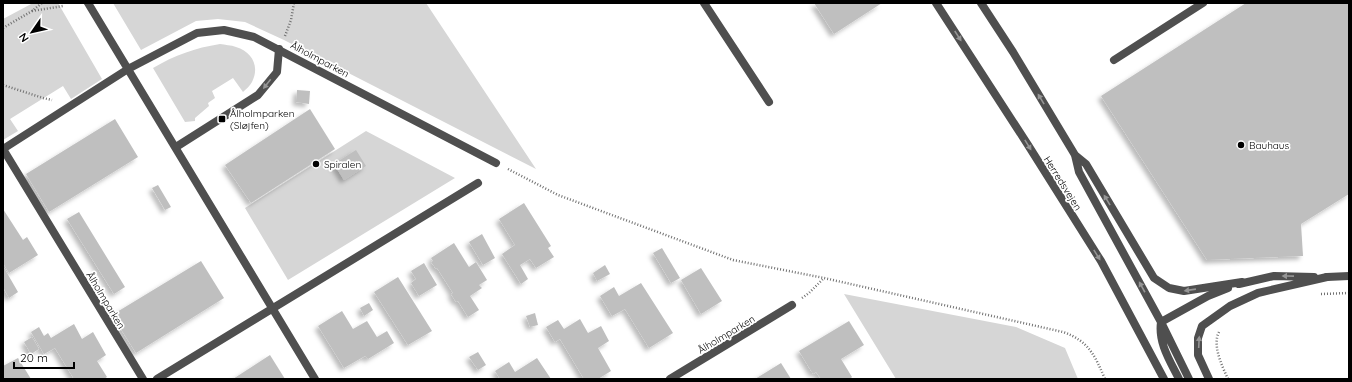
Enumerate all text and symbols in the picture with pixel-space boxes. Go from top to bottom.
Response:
north arrow [12,12,52,52]
text: N [16,30,32,45]
one-way arrow [954,30,961,42]
street label: Ålholmparken [288,39,351,80]
one-way arrow [262,79,271,90]
one-way arrow [1038,93,1045,105]
place label: Ålholmparken (Sløjfen) [230,107,294,132]
marker: Ålholmparken (Sløjfen) [217,114,227,124]
place label: Bauhaus [1249,139,1289,152]
one-way arrow [1024,140,1032,150]
marker: Bauhaus [1236,140,1246,150]
street label: Herredsvejen [1041,154,1084,213]
place label: Spiralen [324,158,361,171]
marker: Spiralen [311,159,321,169]
one-way arrow [1104,194,1111,206]
one-way arrow [1093,250,1101,260]
street label: Ålholmparken [83,269,128,331]
one-way arrow [1281,273,1294,279]
one-way arrow [1139,281,1146,293]
one-way arrow [1184,287,1196,293]
street label: Ålholmparken [695,312,757,357]
one-way arrow [1195,336,1202,348]
scale bar [14,344,74,370]
text: 20 m [20,350,48,365]

